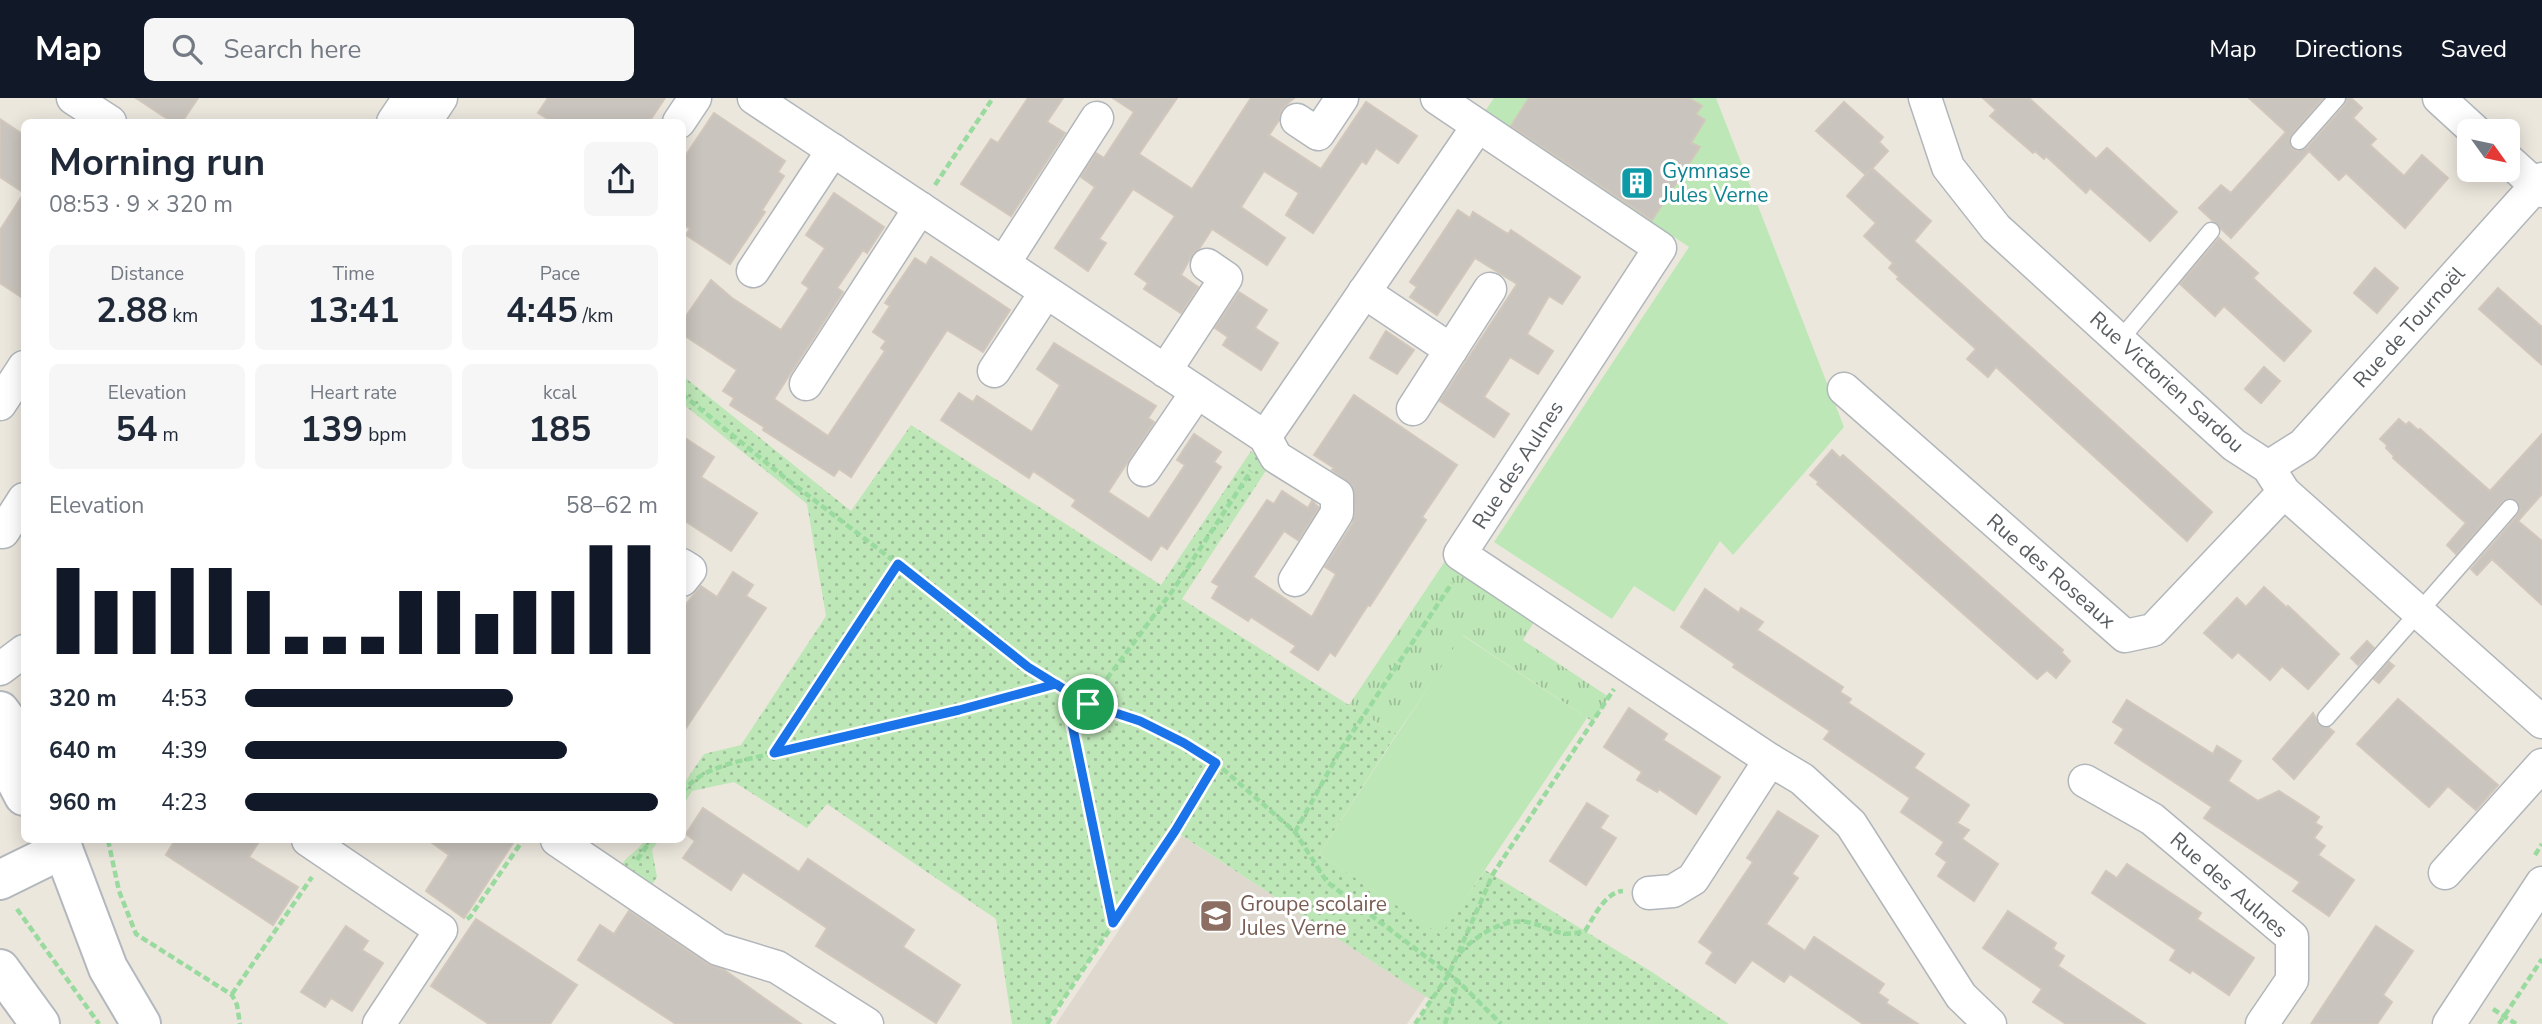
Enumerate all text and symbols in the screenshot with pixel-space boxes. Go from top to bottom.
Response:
search box [144,18,634,81]
text: Map [35,27,102,72]
icon: search [168,30,206,68]
text: Search here [224,32,361,67]
text: Map [2209,33,2256,65]
text: Directions [2294,33,2403,65]
text: Saved [2441,33,2507,65]
north arrow [2457,119,2520,182]
map controls [2457,119,2520,182]
text: Morning run [49,137,265,188]
button: share [584,142,658,216]
place label: Gymnase Jules Verne [1661,157,1768,209]
building icon: Gymnase Jules Verne [1618,164,1656,202]
text: 08:53 · 9 × 320 m [49,189,233,220]
street label: Rue de Tournoël [2347,260,2472,394]
text: Distance [110,261,184,287]
text: Time [332,261,375,287]
text: Pace [540,261,580,287]
text: 2.88 [96,287,168,334]
text: 13:41 [307,287,400,334]
text: 4:45 [506,287,578,334]
text: km [168,303,198,329]
text: /km [578,303,614,329]
street label: Rue Victorien Sardou [2084,305,2250,459]
text: Elevation [108,380,187,406]
text: Heart rate [310,380,397,406]
text: kcal [543,380,577,406]
street label: Rue des Aulnes [1466,395,1570,535]
text: 54 [116,406,158,453]
text: 139 [300,406,363,453]
text: 185 [528,406,591,453]
text: m [158,422,179,448]
text: bpm [363,422,407,448]
text: Elevation [49,490,144,521]
text: 58–62 m [566,490,658,521]
street label: Rue des Roseaux [1981,507,2121,635]
pin [1058,674,1118,734]
text: 320 m [49,683,117,714]
text: 4:53 [161,683,208,714]
icon: arrive [1069,685,1107,723]
text: 640 m [49,735,117,766]
text: 4:39 [161,735,208,766]
text: 960 m [49,787,117,818]
text: 4:23 [161,787,208,818]
street label: Rue des Aulnes [2164,826,2294,944]
place label: Groupe scolaire Jules Verne [1239,890,1387,942]
school or university icon: Groupe scolaire Jules Verne [1197,897,1235,935]

